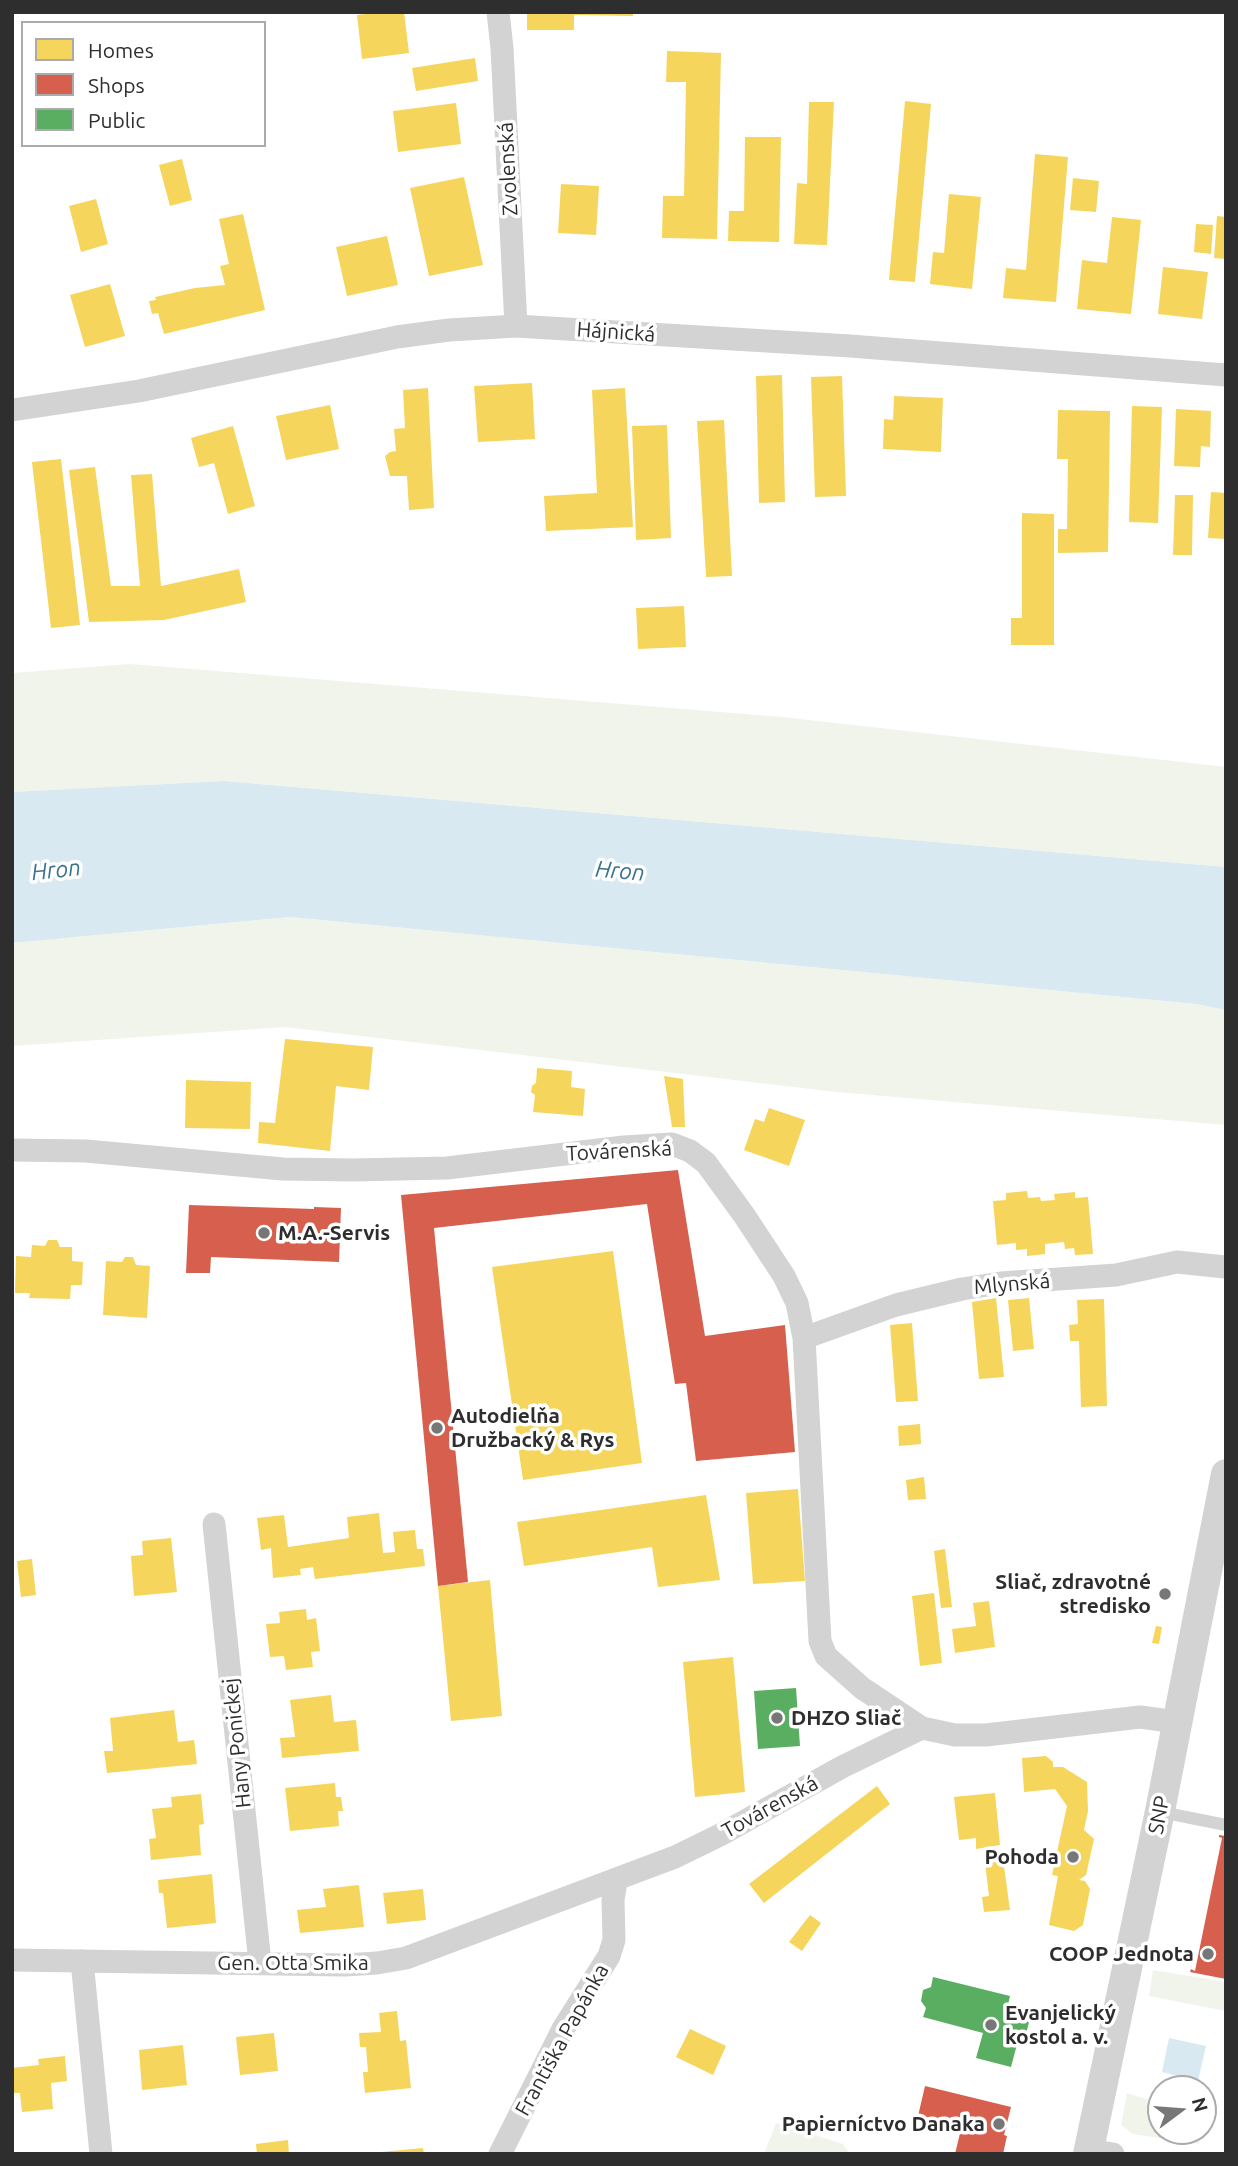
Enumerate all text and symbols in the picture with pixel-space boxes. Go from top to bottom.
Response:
legend [21,21,266,147]
text: Homes [88,38,154,62]
text: Shops [88,73,145,97]
text: Public [88,108,145,132]
street label: Zvolenská [493,122,523,216]
street label: Hájnická [576,317,656,347]
water label: Hron [30,854,82,886]
water label: Hron [594,855,646,887]
street label: Továrenská [565,1136,673,1166]
place label: M.A.-Servis [278,1220,390,1246]
marker: M.A.-Servis [256,1225,272,1241]
street label: Mlynská [973,1268,1051,1300]
place label: Autodielňa Družbacký & Rys [451,1403,614,1453]
marker: Autodielňa Družbacký & Rys [429,1420,445,1436]
place label: Sliač, zdravotné stredisko [995,1569,1151,1619]
marker: Sliač, zdravotné stredisko [1157,1586,1173,1602]
street label: Hany Ponickej [218,1677,256,1809]
place label: DHZO Sliač [791,1705,901,1731]
marker: DHZO Sliač [769,1710,785,1726]
street label: Továrenská [718,1770,822,1844]
street label: SNP [1143,1794,1175,1836]
place label: Pohoda [984,1844,1059,1870]
marker: Pohoda [1065,1849,1081,1865]
place label: COOP Jednota [1049,1941,1194,1967]
marker: COOP Jednota [1200,1946,1216,1962]
street label: Gen. Otta Smika [217,1950,369,1976]
street label: Františka Papánka [510,1960,614,2120]
place label: Evanjelický kostol a. v. [1005,2000,1116,2050]
marker: Evanjelický kostol a. v. [983,2017,999,2033]
north arrow [1147,2075,1217,2145]
text: N [1188,2095,1213,2115]
place label: Papierníctvo Danaka [782,2111,985,2137]
marker: Papierníctvo Danaka [991,2116,1007,2132]

